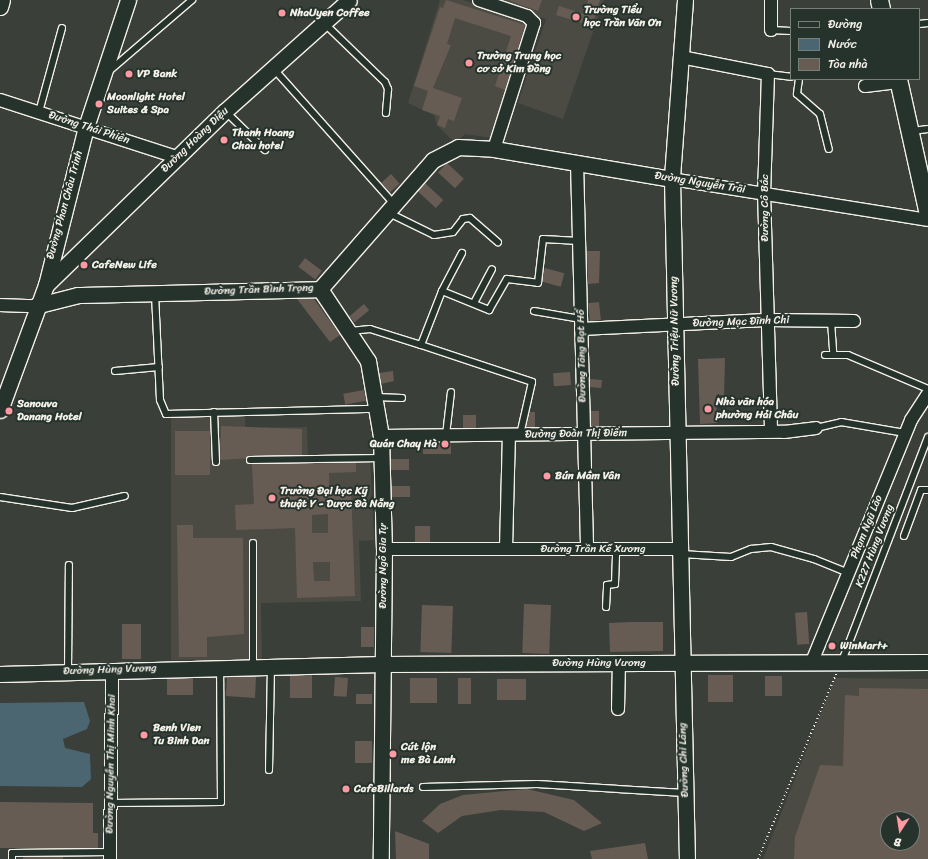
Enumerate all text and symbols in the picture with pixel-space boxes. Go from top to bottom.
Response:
place label: Trường Tiểu học Trần Văn Ơn [584,4,661,30]
place label: NhaUyen Coffee [290,6,370,20]
marker: NhaUyen Coffee [277,8,287,18]
legend [790,8,920,80]
marker: Trường Tiểu học Trần Văn Ơn [571,12,581,22]
text: Đường [828,13,862,35]
text: Nước [828,33,857,55]
place label: Trường Trung học cơ sở Kim Đồng [477,50,561,76]
text: Tòa nhà [828,53,868,75]
marker: Trường Trung học cơ sở Kim Đồng [464,58,474,68]
place label: VP Bank [137,67,177,81]
marker: VP Bank [124,69,134,79]
place label: Moonlight Hotel Suites & Spa [107,91,185,117]
marker: Moonlight Hotel Suites & Spa [94,99,104,109]
street label: Đường Hoàng Diệu [159,104,231,176]
street label: Đường Thái Phiên [47,109,131,147]
place label: Thanh Hoang Chau hotel [232,127,294,153]
marker: Thanh Hoang Chau hotel [219,135,229,145]
street label: Đường Phan Châu Trinh [44,149,86,261]
street label: Đường Nguyễn Trãi [654,169,746,197]
street label: Đường Cô Bắc [758,174,772,242]
place label: CafeNew Life [92,258,157,272]
marker: CafeNew Life [79,260,89,270]
street label: Đường Triệu Nữ Vương [667,276,683,386]
street label: Đường Trần Bình Trọng [204,281,314,299]
street label: Đường Tăng Bạt Hổ [575,310,589,402]
street label: Đường Mạc Đĩnh Chi [692,314,790,330]
place label: Nhà văn hóa phường Hải Châu [716,396,798,422]
place label: Sanouva Danang Hotel [17,398,82,424]
marker: Nhà văn hóa phường Hải Châu [703,404,713,414]
marker: Sanouva Danang Hotel [4,406,14,416]
street label: Đường Đoàn Thị Điểm [525,427,627,441]
place label: Quán Chay Hà [370,437,437,451]
marker: Quán Chay Hà [440,439,450,449]
place label: Bún Mắm Vân [555,469,620,483]
marker: Bún Mắm Vân [542,471,552,481]
place label: Trường Đại học Kỹ thuật Y - Dược Đà Nẵng [280,485,394,511]
marker: Trường Đại học Kỹ thuật Y - Dược Đà Nẵng [267,493,277,503]
street label: Phạm Ngũ Lão [848,493,886,561]
street label: K227 Hùng Vương [853,503,897,589]
street label: Đường Ngô Gia Tự [376,523,390,609]
street label: Đường Trần Kế Xương [541,542,645,556]
place label: WinMart+ [840,639,888,653]
marker: WinMart+ [827,641,837,651]
street label: Đường Hùng Vương [553,656,645,670]
street label: Đường Hùng Vương [63,662,157,678]
street label: Đường Nguyễn Thị Minh Khai [103,694,119,834]
place label: Benh Vien Tu Binh Dan [153,722,209,748]
street label: Đường Chi Lăng [676,722,692,798]
marker: Benh Vien Tu Binh Dan [138,729,150,741]
place label: Cút lộn me Bà Lanh [401,741,456,767]
marker: Cút lộn me Bà Lanh [388,749,398,759]
place label: CafeBillards [354,782,414,796]
marker: CafeBillards [341,784,351,794]
north arrow [880,811,920,851]
text: B [892,832,903,852]

